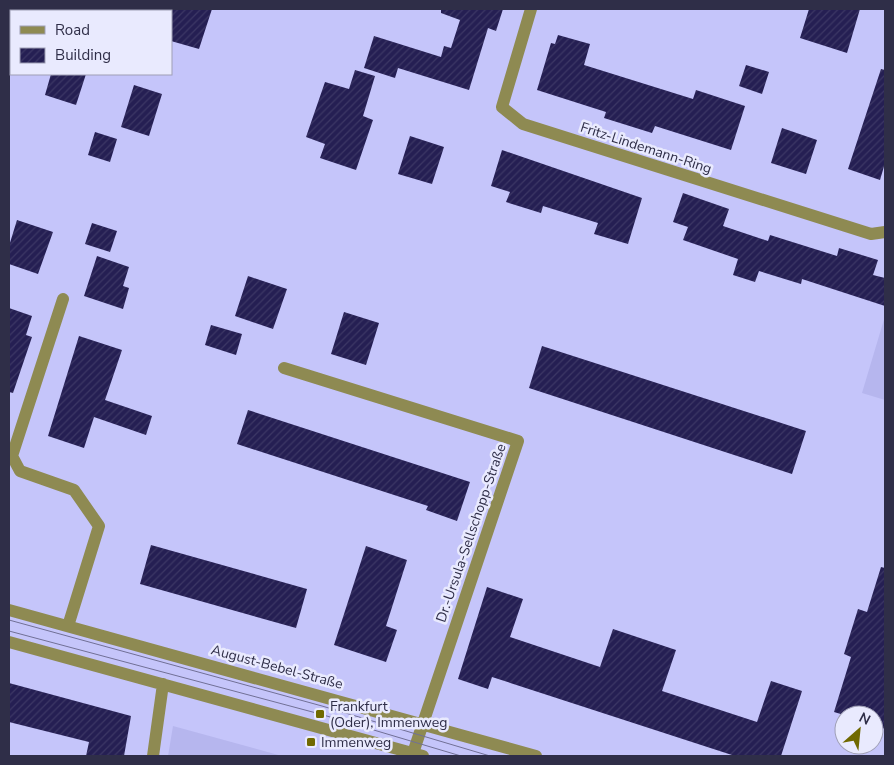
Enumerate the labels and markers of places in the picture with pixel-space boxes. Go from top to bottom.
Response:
place label: Frankfurt (Oder), Immenweg [330,697,447,732]
marker: Frankfurt (Oder), Immenweg [314,708,326,720]
place label: Immenweg [321,733,391,752]
marker: Immenweg [305,736,317,748]

